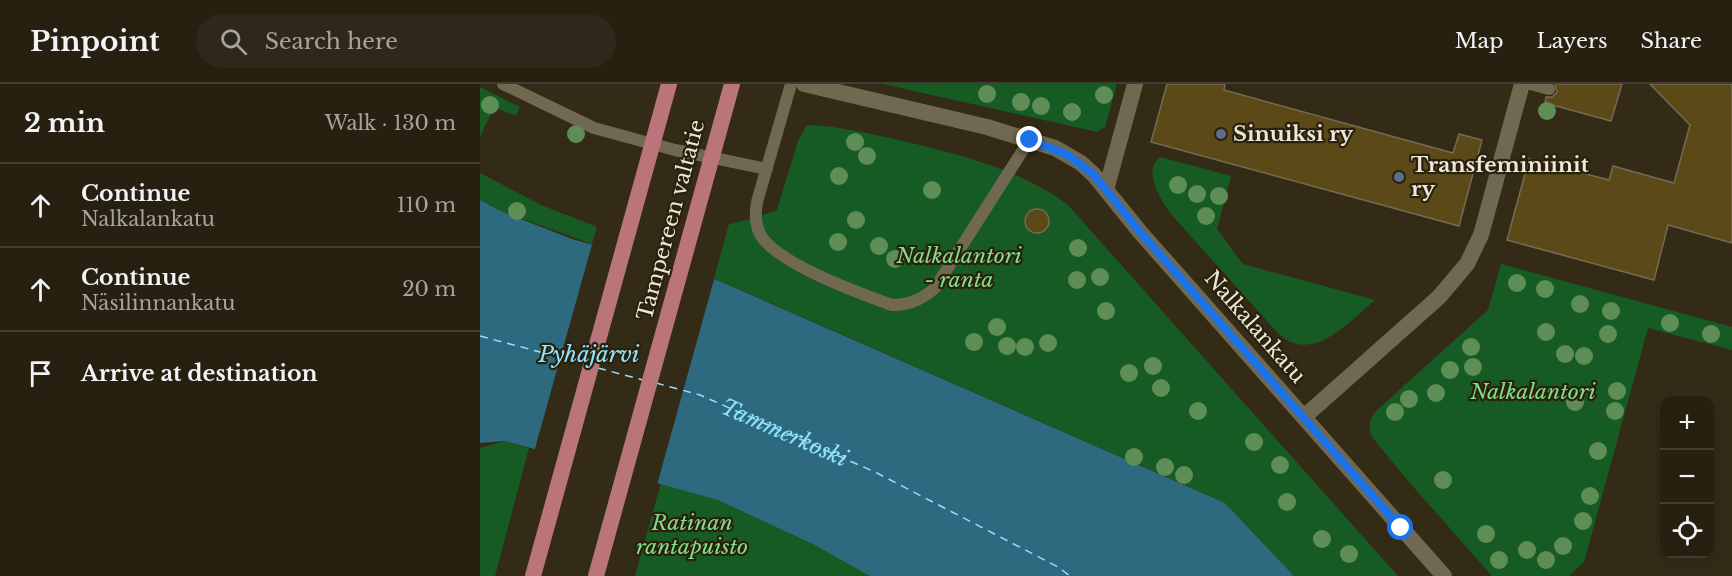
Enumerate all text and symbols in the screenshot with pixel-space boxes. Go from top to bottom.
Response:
search box [196,14,616,68]
text: Pinpoint [30,24,160,59]
icon: search [217,25,250,58]
text: Search here [265,28,398,55]
text: Map [1455,28,1504,54]
text: Layers [1537,28,1608,54]
text: Share [1641,28,1702,54]
text: 2 min [24,107,105,139]
text: Walk · 130 m [325,111,456,135]
street label: Tampereen valtatie [632,117,710,323]
place label: Sinuiksi ry [1233,121,1354,147]
route end [1016,126,1042,152]
marker: Sinuiksi ry [1214,127,1228,141]
place label: Transfeminiinit ry [1411,152,1589,202]
marker: Transfeminiinit ry [1392,170,1406,184]
text: Continue [81,180,190,207]
icon: ahead [24,189,57,222]
text: 110 m [397,193,456,217]
text: Nalkalankatu [81,207,215,231]
park label: Nalkalantori - ranta [895,243,1022,293]
text: Continue [81,264,190,291]
street label: Nalkalankatu [1199,265,1311,389]
icon: ahead [24,273,57,306]
text: 20 m [402,277,456,301]
text: Näsilinnankatu [81,291,235,315]
water label: Pyhäjärvi [538,341,640,368]
icon: arrive [24,357,57,390]
text: Arrive at destination [81,360,318,387]
park label: Nalkalantori [1469,379,1596,405]
water label: Tammerkoski [717,393,852,473]
map controls [1660,396,1714,558]
button: + [1660,396,1714,450]
button: − [1660,450,1714,504]
button: locate [1660,504,1714,558]
park label: Ratinan rantapuisto [636,510,748,560]
route start [1387,514,1413,540]

